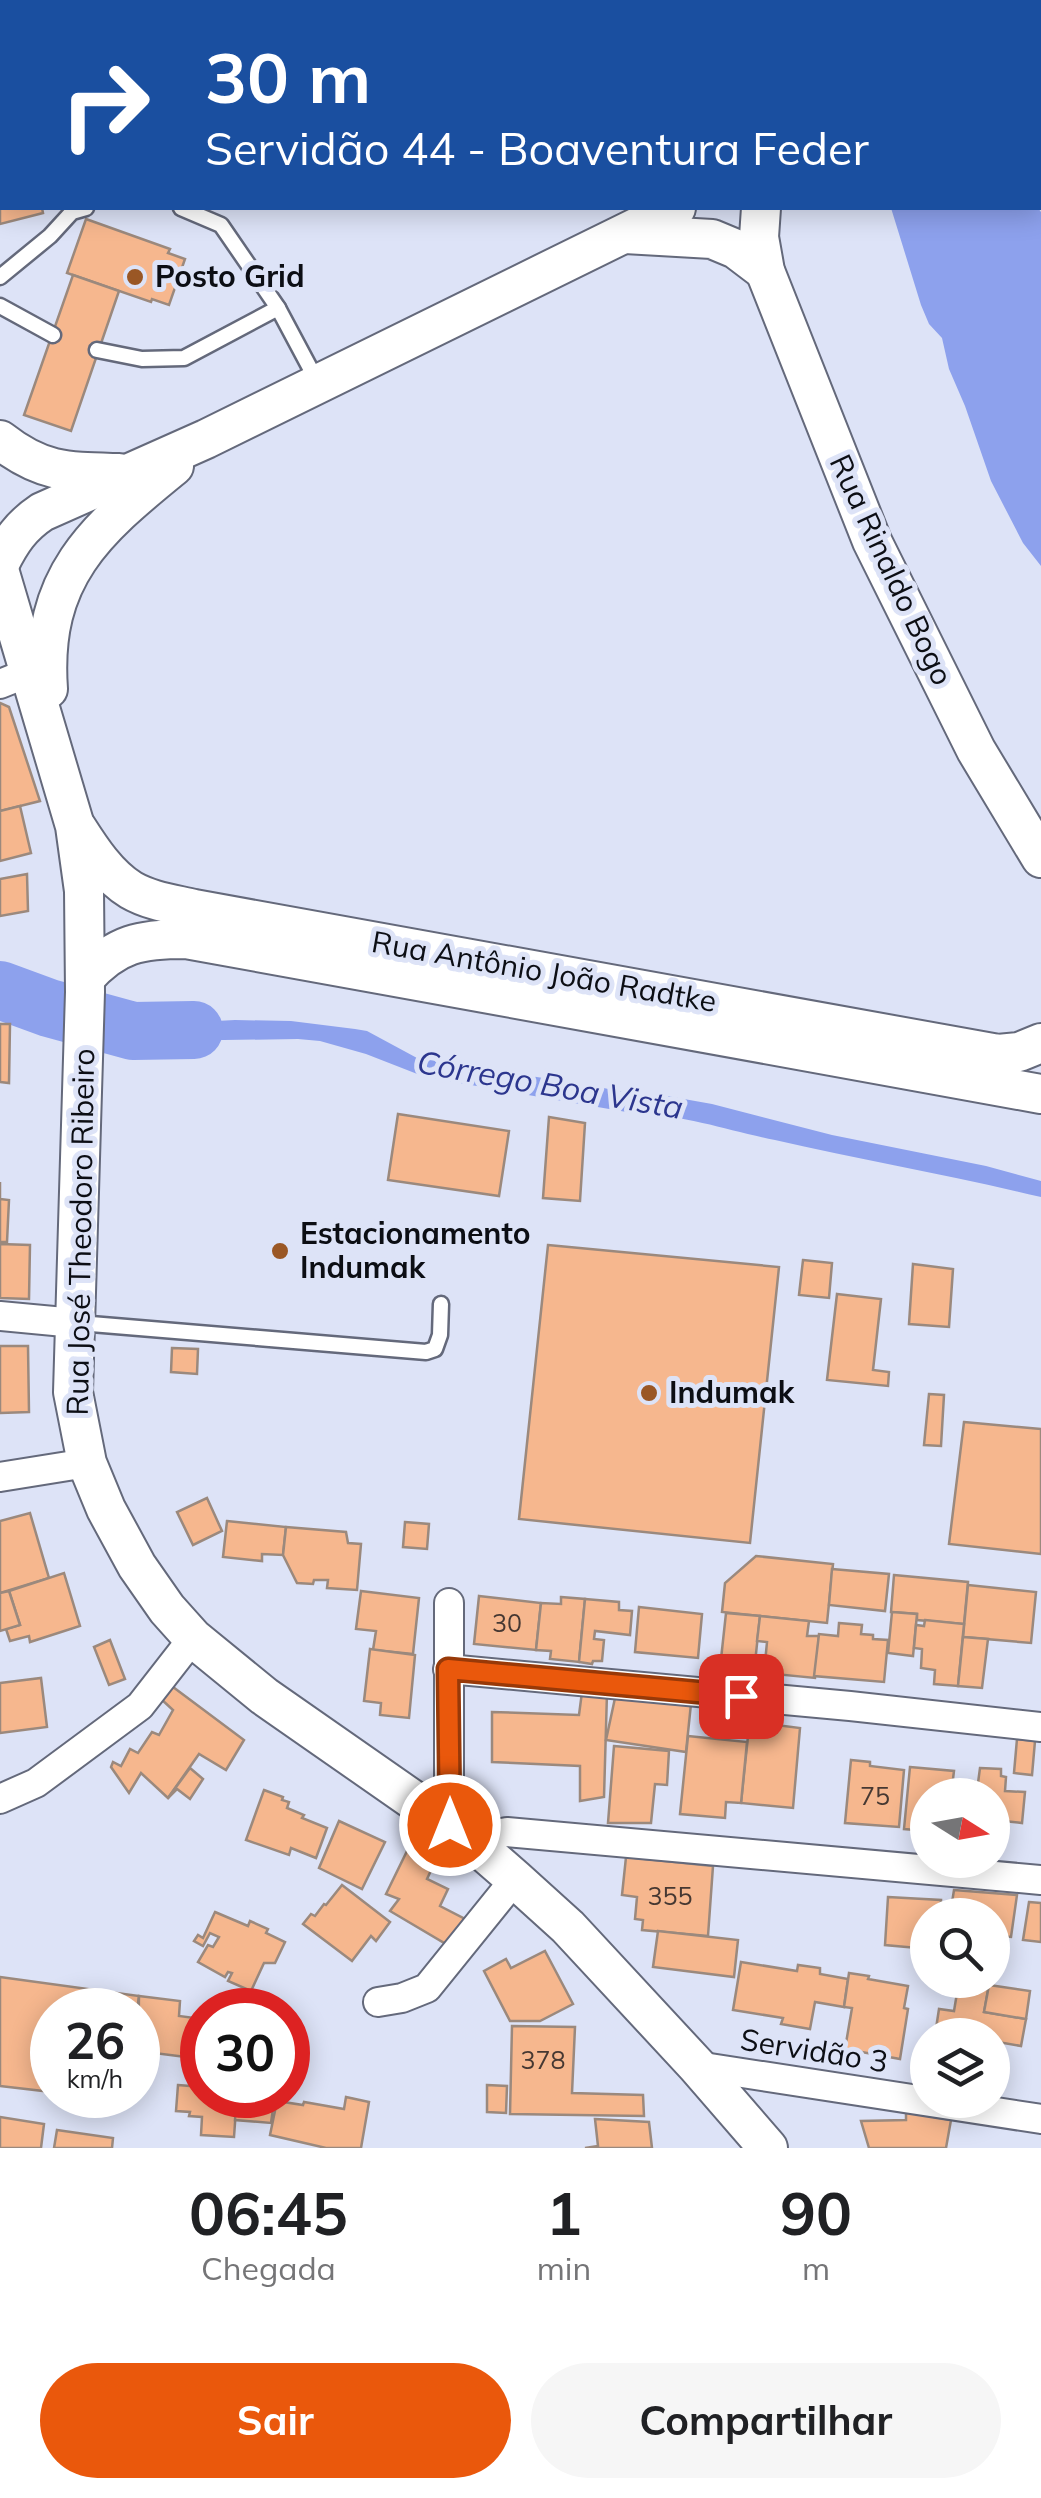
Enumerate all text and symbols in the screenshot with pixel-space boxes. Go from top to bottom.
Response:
text: 30 m [205,33,371,121]
icon: right [40,40,170,170]
text: Servidão 44 - Boaventura Feder [205,120,869,176]
place label: Posto Grid [155,257,305,295]
marker: Posto Grid [124,266,146,288]
street label: Rua Rinaldo Bogo [822,448,962,691]
street label: Rua Antônio João Radtke [369,922,719,1020]
water label: Córrego Boa Vista [414,1041,686,1127]
street label: Rua José Theodoro Ribeiro [58,1048,102,1416]
place label: Estacionamento Indumak [300,1214,530,1286]
marker: Estacionamento Indumak [269,1240,291,1262]
place label: Indumak [669,1373,796,1411]
marker: Indumak [638,1382,660,1404]
house number: 30 [492,1607,522,1638]
pin [699,1654,784,1739]
icon: arrive [714,1669,769,1724]
position arrow [398,1773,502,1877]
north arrow [910,1778,1010,1878]
map controls [910,1778,1010,2118]
house number: 75 [860,1780,890,1811]
house number: 355 [647,1880,693,1911]
button: search [910,1898,1010,1998]
speed limit sign: 30 [180,1988,310,2118]
text: 26 [65,2009,125,2072]
button: layers [910,2018,1010,2118]
street label: Servidão 3 [738,2020,891,2080]
house number: 378 [520,2044,566,2075]
text: km/h [67,2063,123,2094]
text: 06:45 [189,2175,348,2250]
text: 1 [546,2175,582,2250]
text: 90 [780,2175,852,2250]
text: Chegada [201,2248,336,2288]
text: min [537,2248,591,2288]
text: m [802,2248,830,2288]
button: Sair [40,2363,511,2478]
button: Compartilhar [531,2363,1001,2478]

